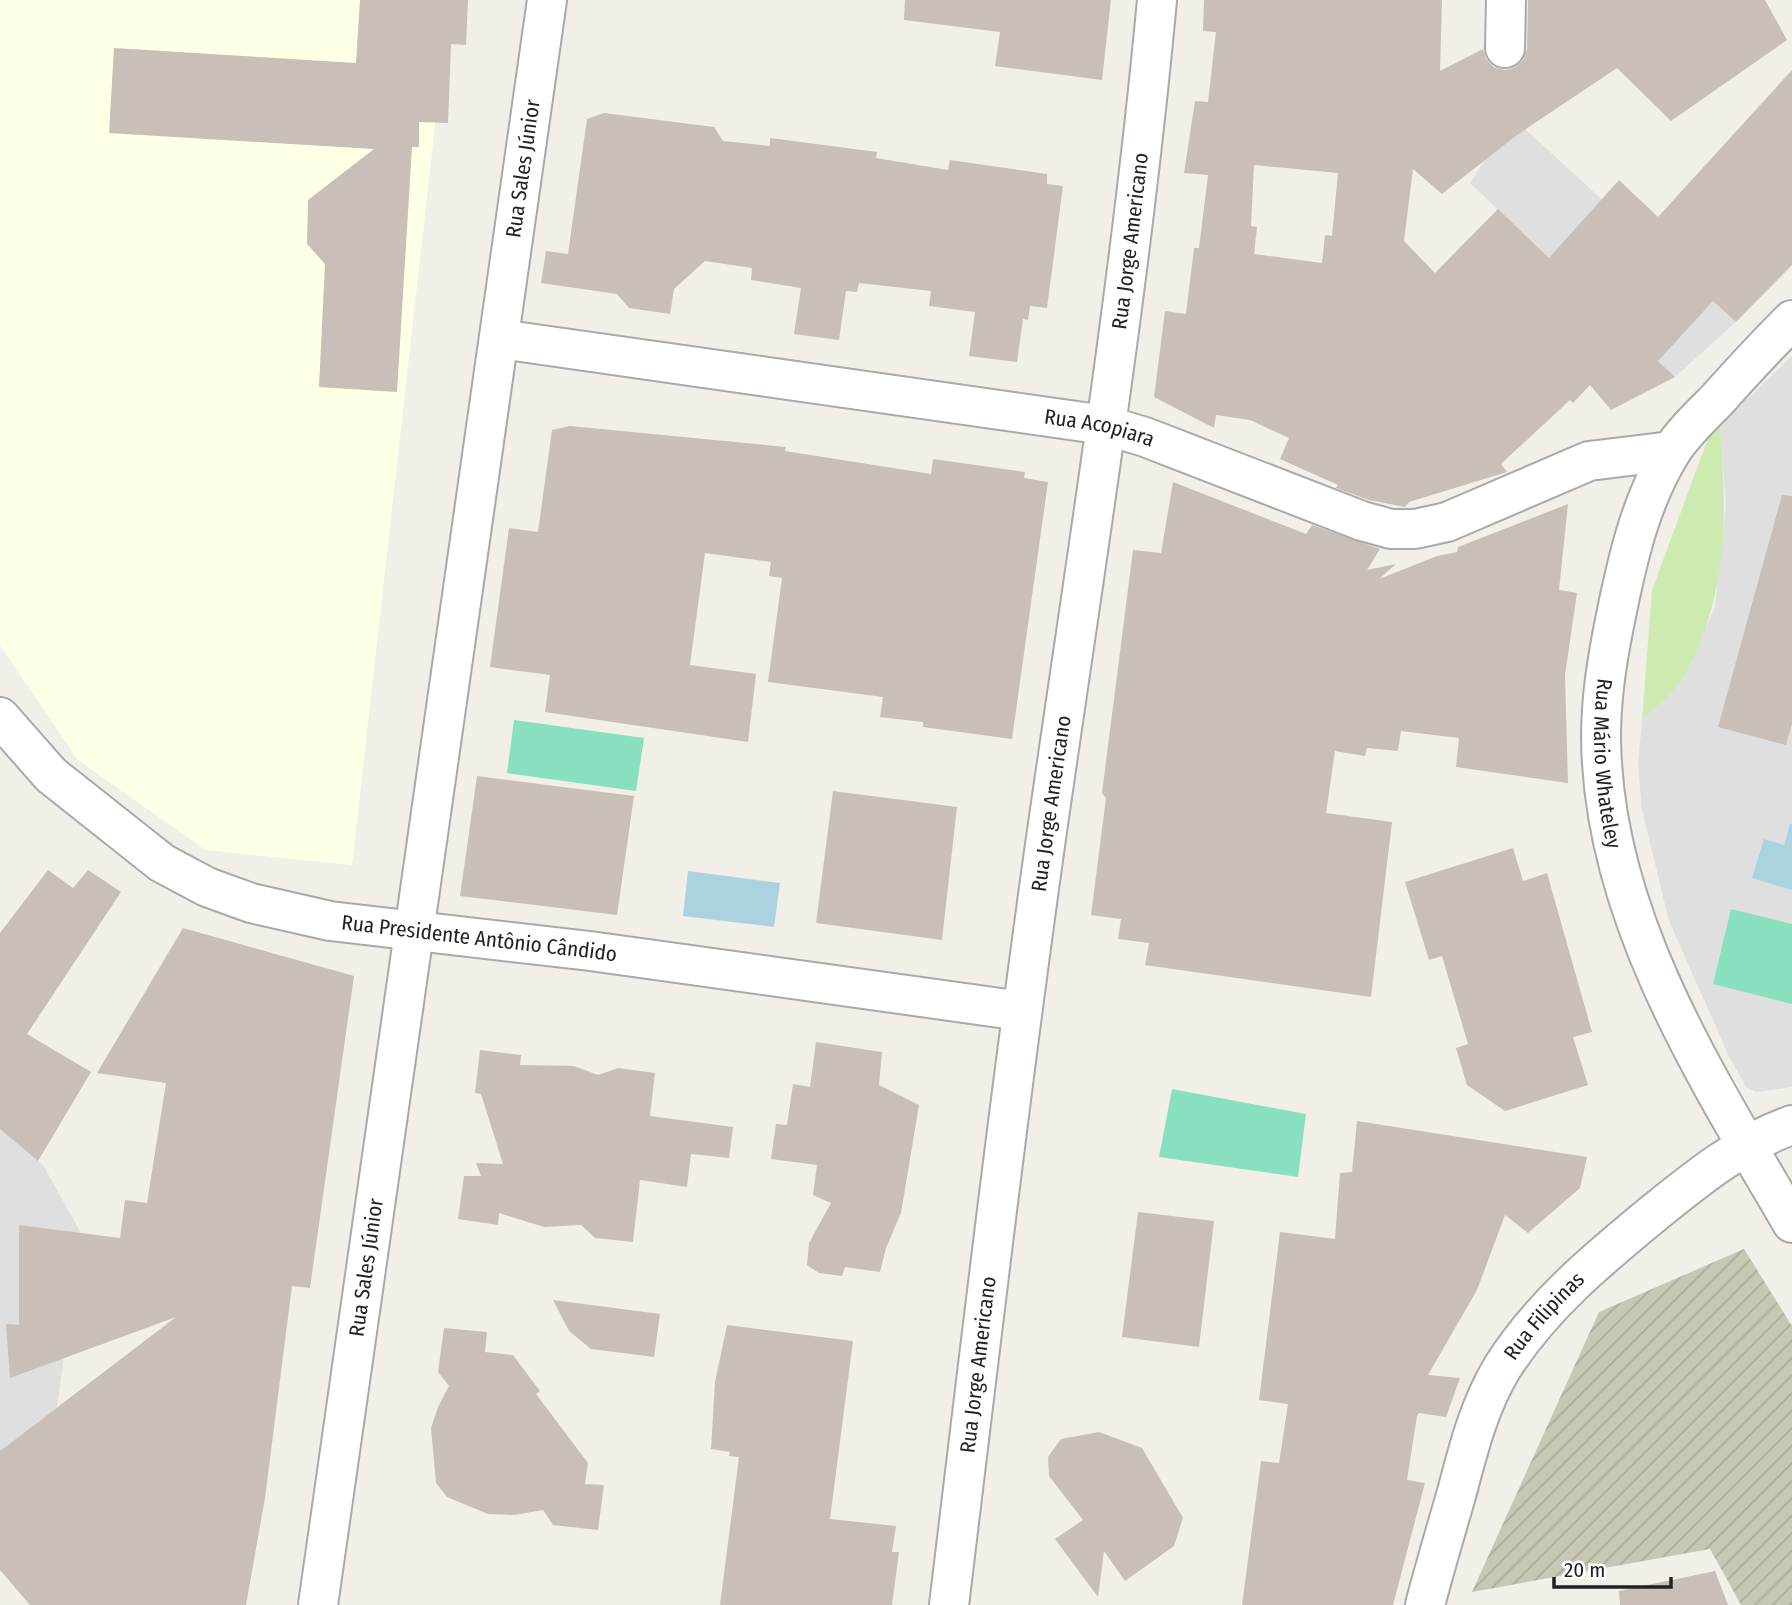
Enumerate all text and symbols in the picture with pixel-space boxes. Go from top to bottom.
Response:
street label: Rua Sales Júnior [500,97,546,239]
street label: Rua Jorge Americano [1106,151,1154,331]
street label: Rua Acopiara [1043,404,1158,452]
street label: Rua Mário Whateley [1588,677,1627,851]
street label: Rua Jorge Americano [1026,714,1077,893]
street label: Rua Presidente Antônio Cândido [340,909,619,968]
street label: Rua Sales Júnior [343,1196,389,1338]
street label: Rua Filipinas [1498,1266,1590,1365]
street label: Rua Jorge Americano [954,1275,1002,1454]
scale bar [1554,1546,1671,1590]
text: 20 m [1564,1557,1605,1583]

